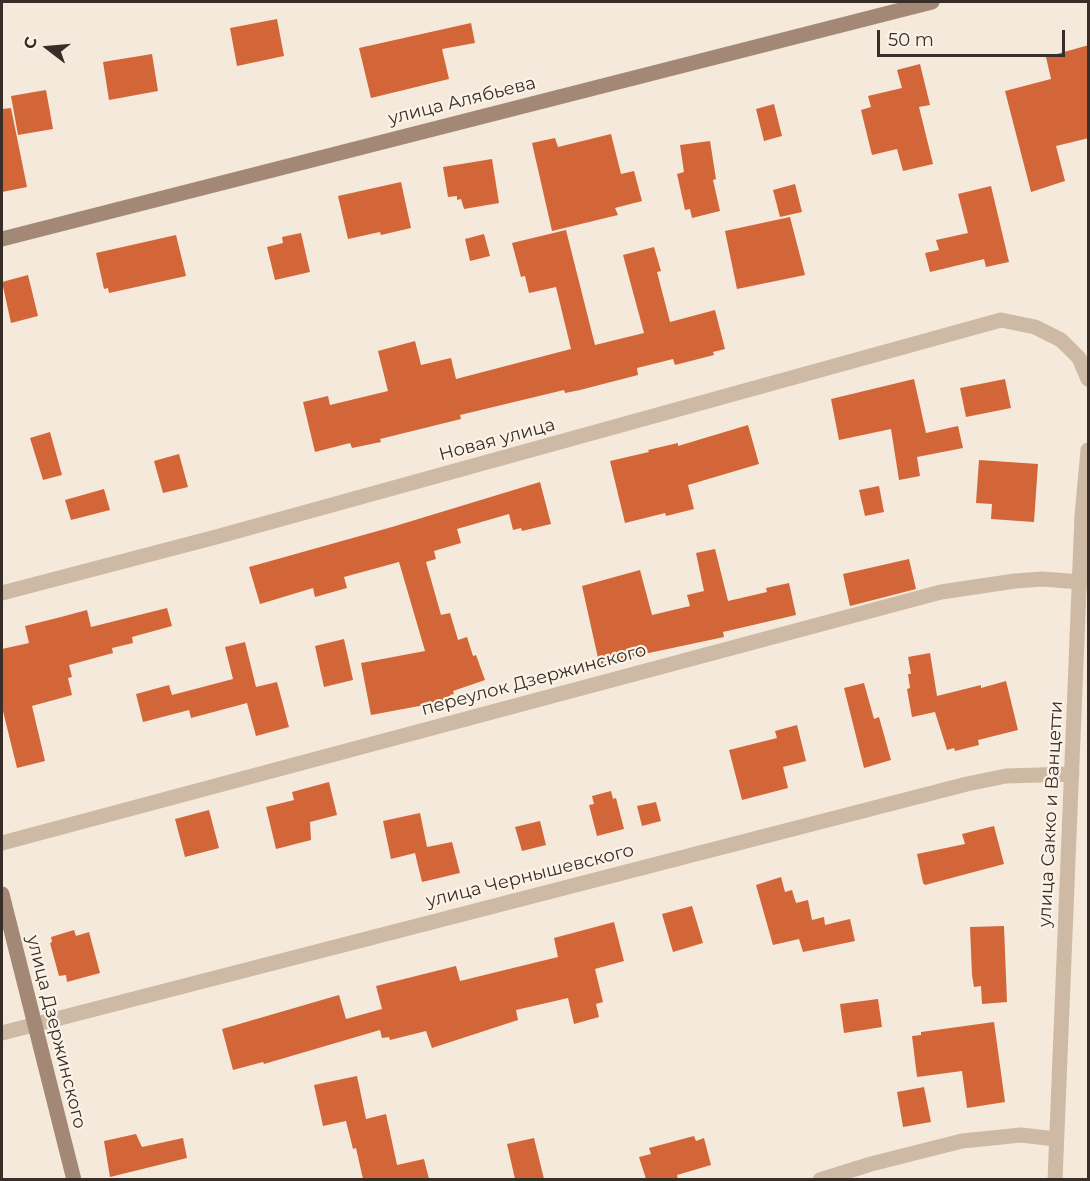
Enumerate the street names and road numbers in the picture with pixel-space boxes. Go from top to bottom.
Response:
street label: улица Алябьева [386,72,538,130]
street label: Новая улица [436,414,558,466]
street label: переулок Дзержинского [419,640,649,720]
street label: улица Сакко и Ванцетти [1034,700,1068,928]
street label: улица Чернышевского [424,840,636,912]
street label: улица Дзержинского [21,933,91,1131]

